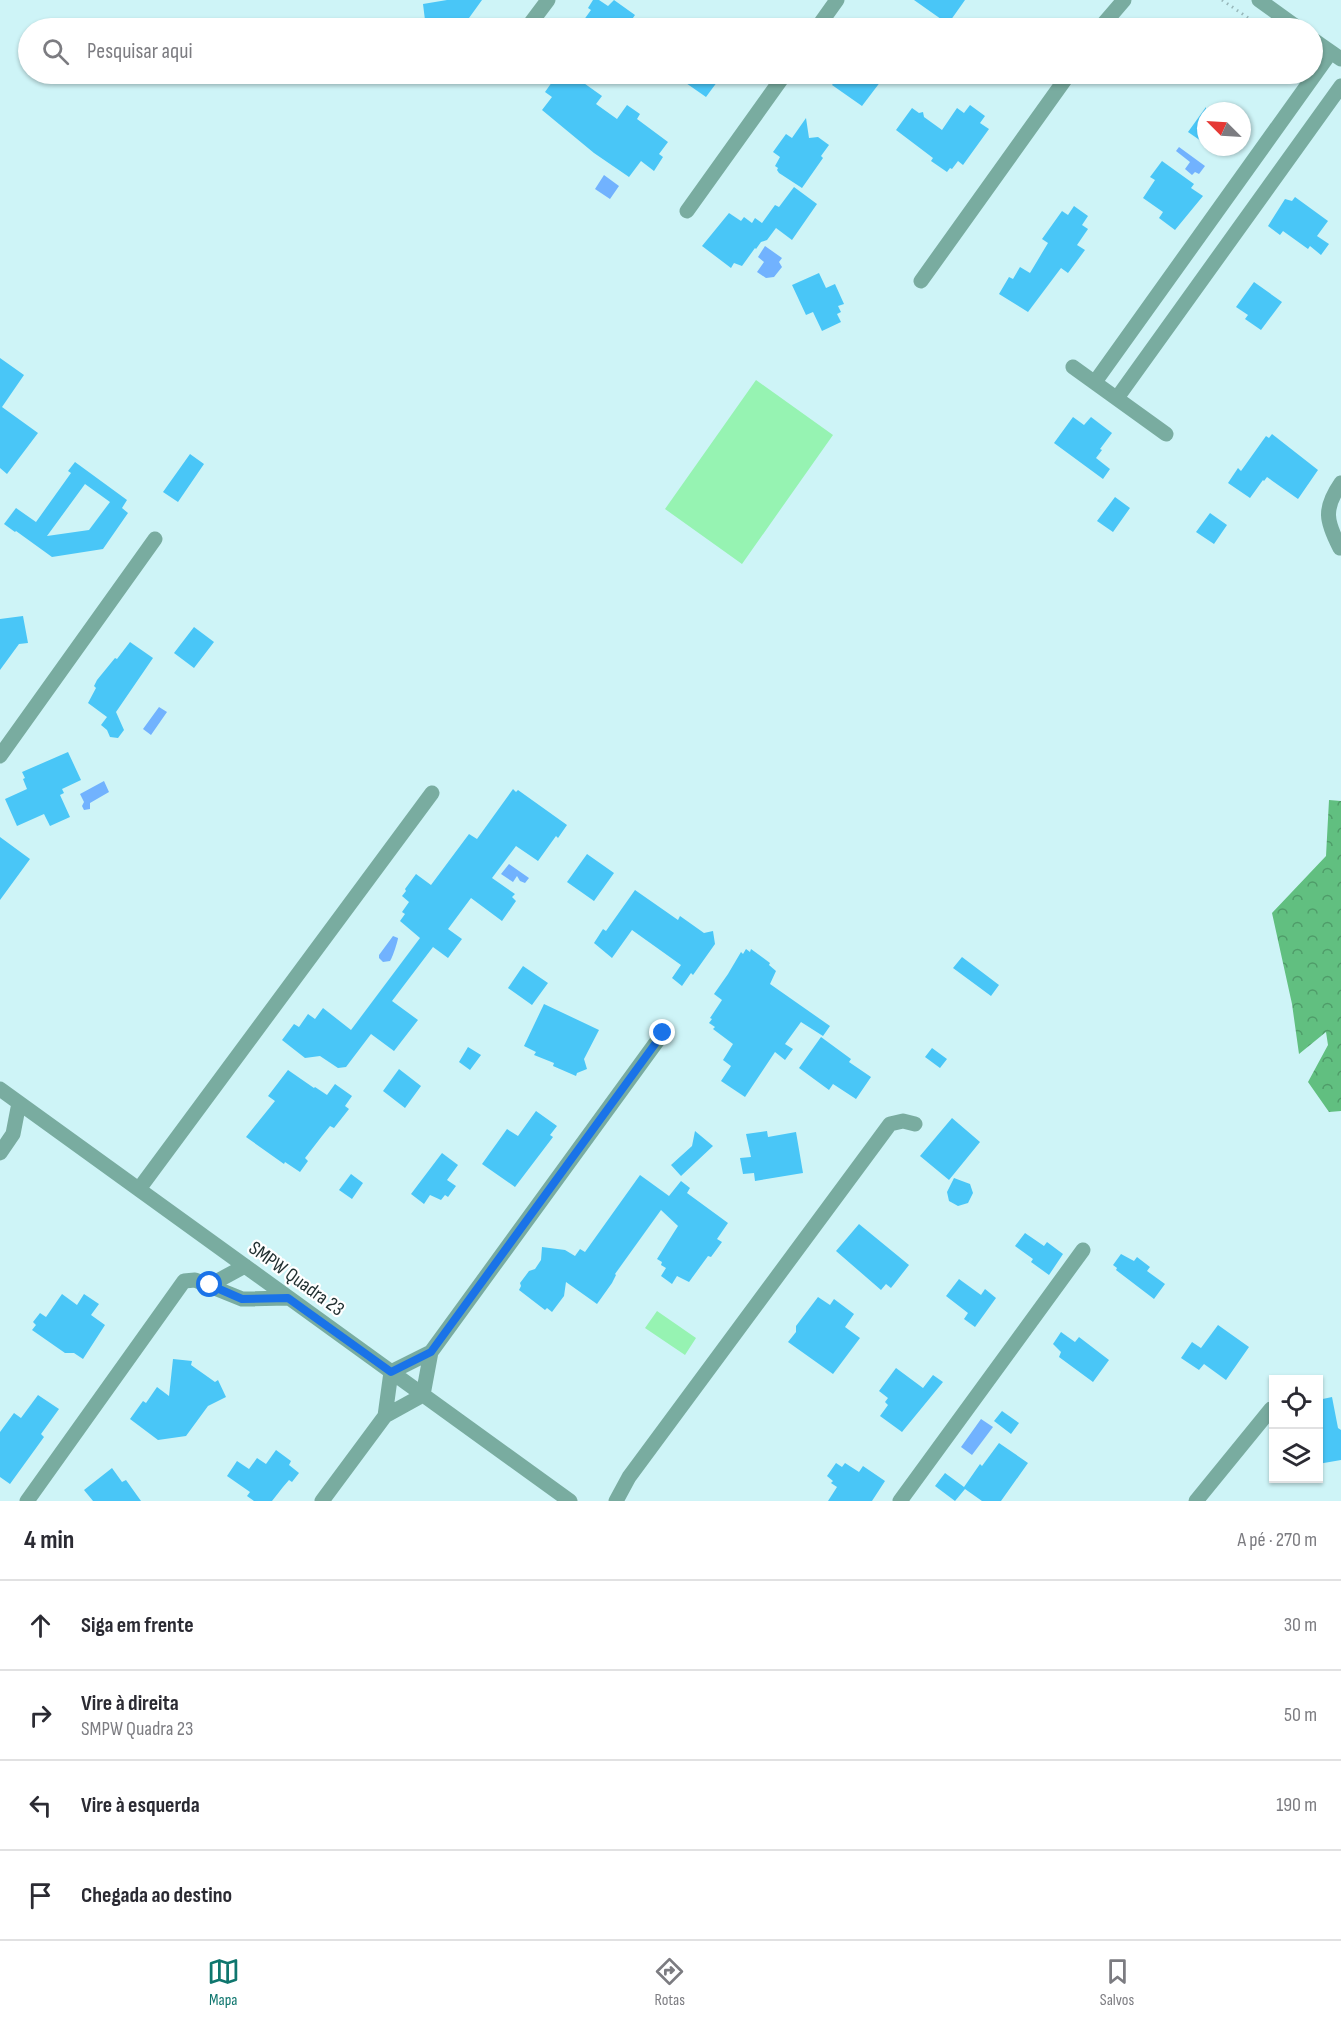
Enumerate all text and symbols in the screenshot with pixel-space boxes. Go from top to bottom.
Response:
search box [18,18,1323,84]
icon: search [39,35,72,68]
text: Pesquisar aqui [87,38,192,65]
north arrow [1197,102,1251,156]
route end [649,1019,675,1045]
street label: SMPW Quadra 23 [244,1236,349,1322]
route start [196,1271,222,1297]
map controls [1269,1375,1323,1483]
button: locate [1269,1375,1323,1429]
button: layers [1269,1429,1323,1483]
text: 4 min [24,1525,74,1556]
text: A pé · 270 m [1237,1528,1317,1552]
icon: ahead [24,1609,57,1642]
text: Siga em frente [81,1612,194,1639]
text: 30 m [1284,1613,1317,1637]
text: Vire à direita [81,1690,179,1717]
icon: right [24,1699,57,1732]
text: 50 m [1284,1703,1317,1727]
text: SMPW Quadra 23 [81,1717,193,1741]
icon: left [24,1789,57,1822]
text: Vire à esquerda [81,1792,200,1819]
text: 190 m [1276,1793,1317,1817]
icon: arrive [24,1879,57,1912]
text: Chegada ao destino [81,1882,232,1909]
tab: Mapa [207,1955,240,2010]
tab: Rotas [653,1955,686,2010]
tab: Salvos [1100,1955,1134,2010]

